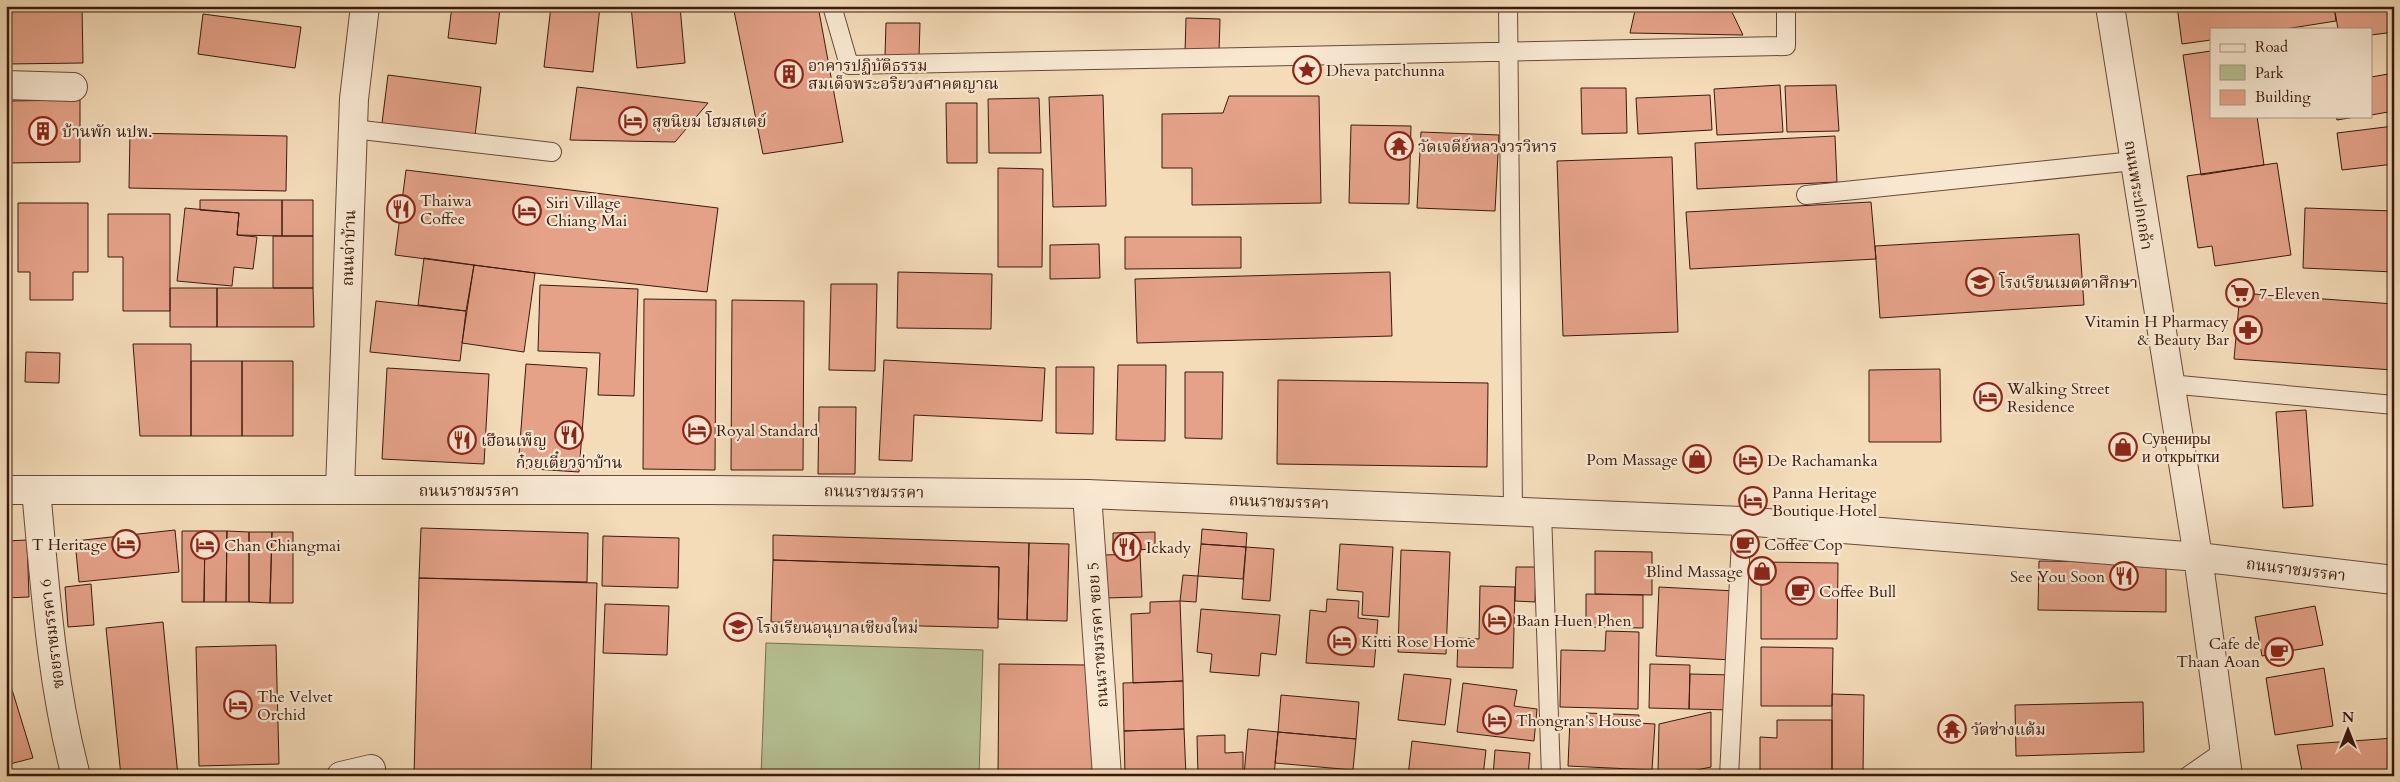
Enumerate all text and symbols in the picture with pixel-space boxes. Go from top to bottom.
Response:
legend [2210,28,2372,118]
text: Road [2255,37,2288,57]
place label: อาคารปฏิบัติธรรม สมเด็จพระอริยวงศาคตญาณ [808,55,999,95]
place icon: Dheva patchunna [1292,55,1322,85]
building icon: อาคารปฏิบัติธรรม สมเด็จพระอริยวงศาคตญาณ [774,59,804,89]
place label: Dheva patchunna [1326,60,1445,82]
text: Park [2255,63,2284,83]
text: Building [2255,87,2311,107]
hotel icon: สุขนิยม โฮมสเตย์ [618,106,648,136]
place label: สุขนิยม โฮมสเตย์ [652,111,767,133]
building icon: บ้านพัก นปพ. [28,116,58,146]
place label: บ้านพัก นปพ. [62,121,152,143]
temple icon: วัดเจดีย์หลวงวรวิหาร [1384,131,1414,161]
place label: วัดเจดีย์หลวงวรวิหาร [1418,136,1557,158]
street label: ถนนพระปกเกล้า [2118,139,2158,252]
place label: Thaiwa Coffee [420,190,472,230]
place label: Siri Village Chiang Mai [546,192,628,232]
restaurant icon: Thaiwa Coffee [386,194,416,224]
hotel icon: Siri Village Chiang Mai [512,196,542,226]
street label: ถนนจ่าบ้าน [337,209,361,287]
school or university icon: โรงเรียนเมตตาศึกษา [1965,267,1995,297]
place label: โรงเรียนเมตตาศึกษา [1998,272,2138,294]
supermarket icon: 7-Eleven [2225,278,2255,308]
place label: 7-Eleven [2259,283,2320,305]
place label: Vitamin H Pharmacy & Beauty Bar [2084,311,2230,351]
pharmacy icon: Vitamin H Pharmacy & Beauty Bar [2233,315,2263,345]
place label: Walking Street Residence [2006,378,2110,418]
hotel icon: Walking Street Residence [1973,382,2003,412]
hotel icon: Royal Standard [682,415,712,445]
restaurant icon: ก๋วยเตี๋ยวจ่าบ้าน [554,420,584,450]
place label: Royal Standard [716,420,819,442]
restaurant icon: เฮือนเพ็ญ [447,425,477,455]
place label: Сувениры и открытки [2142,428,2220,468]
place label: เฮือนเพ็ญ [481,430,547,452]
shop icon: Сувениры и открытки [2108,432,2138,462]
shop icon: Pom Massage [1682,444,1712,474]
hotel icon: De Rachamanka [1733,445,1763,475]
place label: Pom Massage [1586,449,1678,471]
place label: De Rachamanka [1767,450,1878,472]
place label: ก๋วยเตี๋ยวจ่าบ้าน [516,451,622,474]
street label: ถนนราชมรรคา [419,480,519,502]
street label: ถนนราชมรรคา [824,480,924,504]
place label: Panna Heritage Boutique Hotel [1772,482,1877,522]
hotel icon: Panna Heritage Boutique Hotel [1738,486,1768,516]
street label: ถนนราชมรรคา [1228,489,1330,515]
hotel icon: T Heritage [111,529,141,559]
cafe icon: Coffee Cop [1730,529,1760,559]
hotel icon: Chan Chiangmai [190,530,220,560]
restaurant icon: Ickady [1112,532,1142,562]
place label: T Heritage [32,534,107,556]
place label: Coffee Cop [1764,534,1843,556]
place label: Chan Chiangmai [224,535,341,557]
place label: Ickady [1146,537,1192,559]
street label: ถนนราชมรรคา [2245,553,2347,587]
shop icon: Blind Massage [1747,556,1777,586]
street label: ถนนราชมรรคา ซอย 5 [1082,561,1114,708]
place label: Blind Massage [1646,561,1743,583]
restaurant icon: See You Soon [2109,561,2139,591]
place label: See You Soon [2010,566,2105,588]
cafe icon: Coffee Bull [1785,576,1815,606]
street label: ซอยราชมรรคา 6 [34,578,70,690]
place label: Coffee Bull [1819,581,1896,603]
hotel icon: Baan Huen Phen [1482,605,1512,635]
place label: Baan Huen Phen [1516,610,1632,632]
school or university icon: โรงเรียนอนุบาลเชียงใหม่ [723,612,753,642]
place label: โรงเรียนอนุบาลเชียงใหม่ [756,617,918,639]
hotel icon: Kitti Rose Home [1327,626,1357,656]
place label: Kitti Rose Home [1361,631,1476,653]
place label: Cafe de Thaan Aoan [2176,633,2260,673]
cafe icon: Cafe de Thaan Aoan [2264,637,2294,667]
place label: The Velvet Orchid [257,686,333,726]
hotel icon: The Velvet Orchid [223,690,253,720]
north arrow [2322,704,2372,754]
hotel icon: Thongran's House [1482,705,1512,735]
text: N [2342,708,2354,727]
place label: Thongran's House [1516,710,1642,732]
temple icon: วัดช่างแต้ม [1937,714,1967,744]
place label: วัดช่างแต้ม [1971,719,2046,741]

